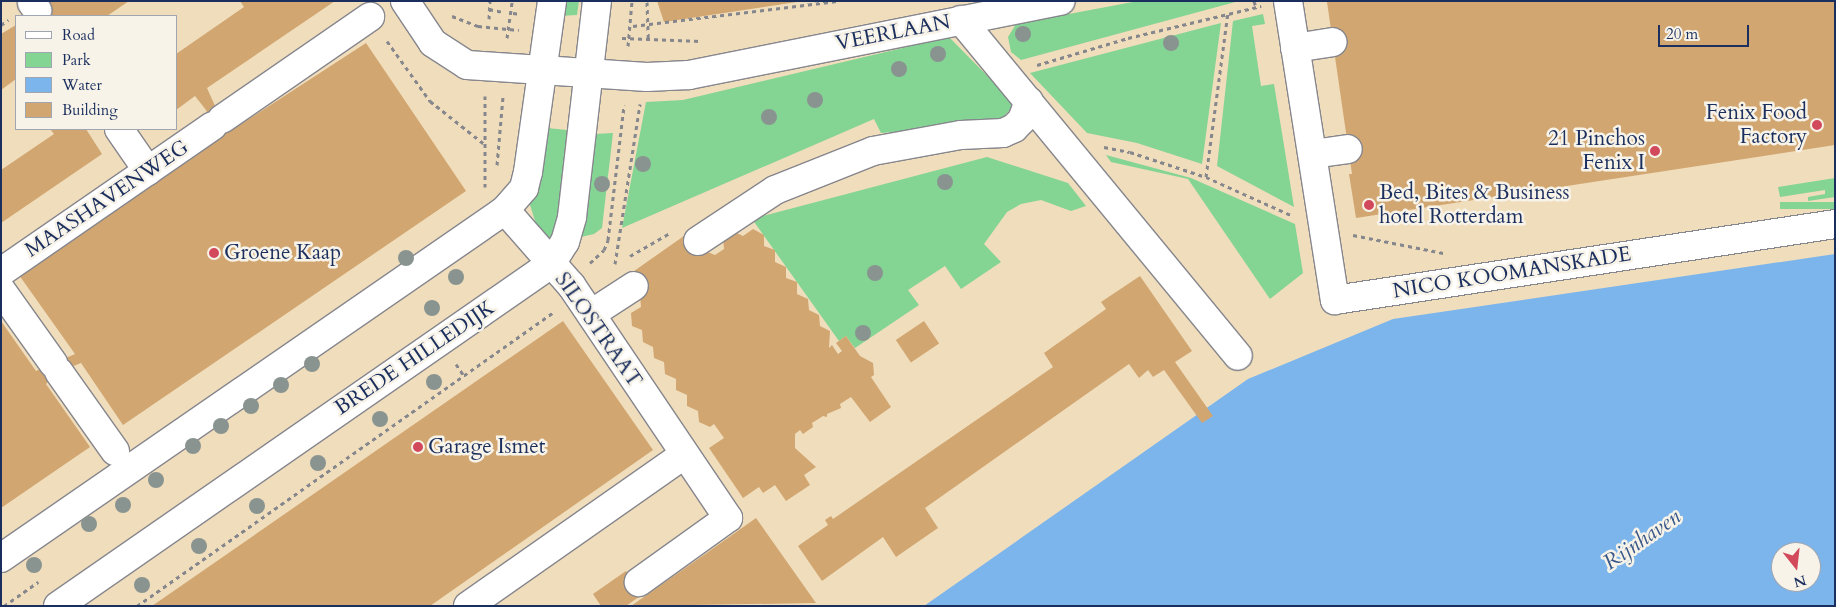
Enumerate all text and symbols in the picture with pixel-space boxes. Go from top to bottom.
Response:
street label: VEERLAAN [833,10,953,56]
legend [15,15,178,130]
scale bar [1661,15,1752,47]
text: 20 m [1666,24,1698,44]
text: Road [62,25,95,45]
text: Park [62,50,91,70]
text: Water [62,75,102,95]
text: Building [62,100,118,120]
place label: Fenix Food Factory [1706,100,1807,150]
marker: Fenix Food Factory [1811,119,1823,131]
place label: 21 Pinchos Fenix I [1548,126,1645,176]
street label: MAASHAVENWEG [20,135,194,263]
marker: 21 Pinchos Fenix I [1649,145,1661,157]
place label: Bed, Bites & Business hotel Rotterdam [1379,180,1569,230]
marker: Bed, Bites & Business hotel Rotterdam [1363,199,1375,211]
place label: Groene Kaap [224,240,341,266]
street label: NICO KOOMANSKADE [1391,242,1633,304]
marker: Groene Kaap [208,247,220,259]
street label: SILOSTRAAT [549,268,647,392]
street label: BREDE HILLEDIJK [330,295,500,421]
place label: Garage Ismet [428,434,545,460]
marker: Garage Ismet [412,441,424,453]
water label: Rijnhaven [1598,504,1686,576]
north arrow [1771,542,1821,592]
text: N [1792,570,1808,592]

